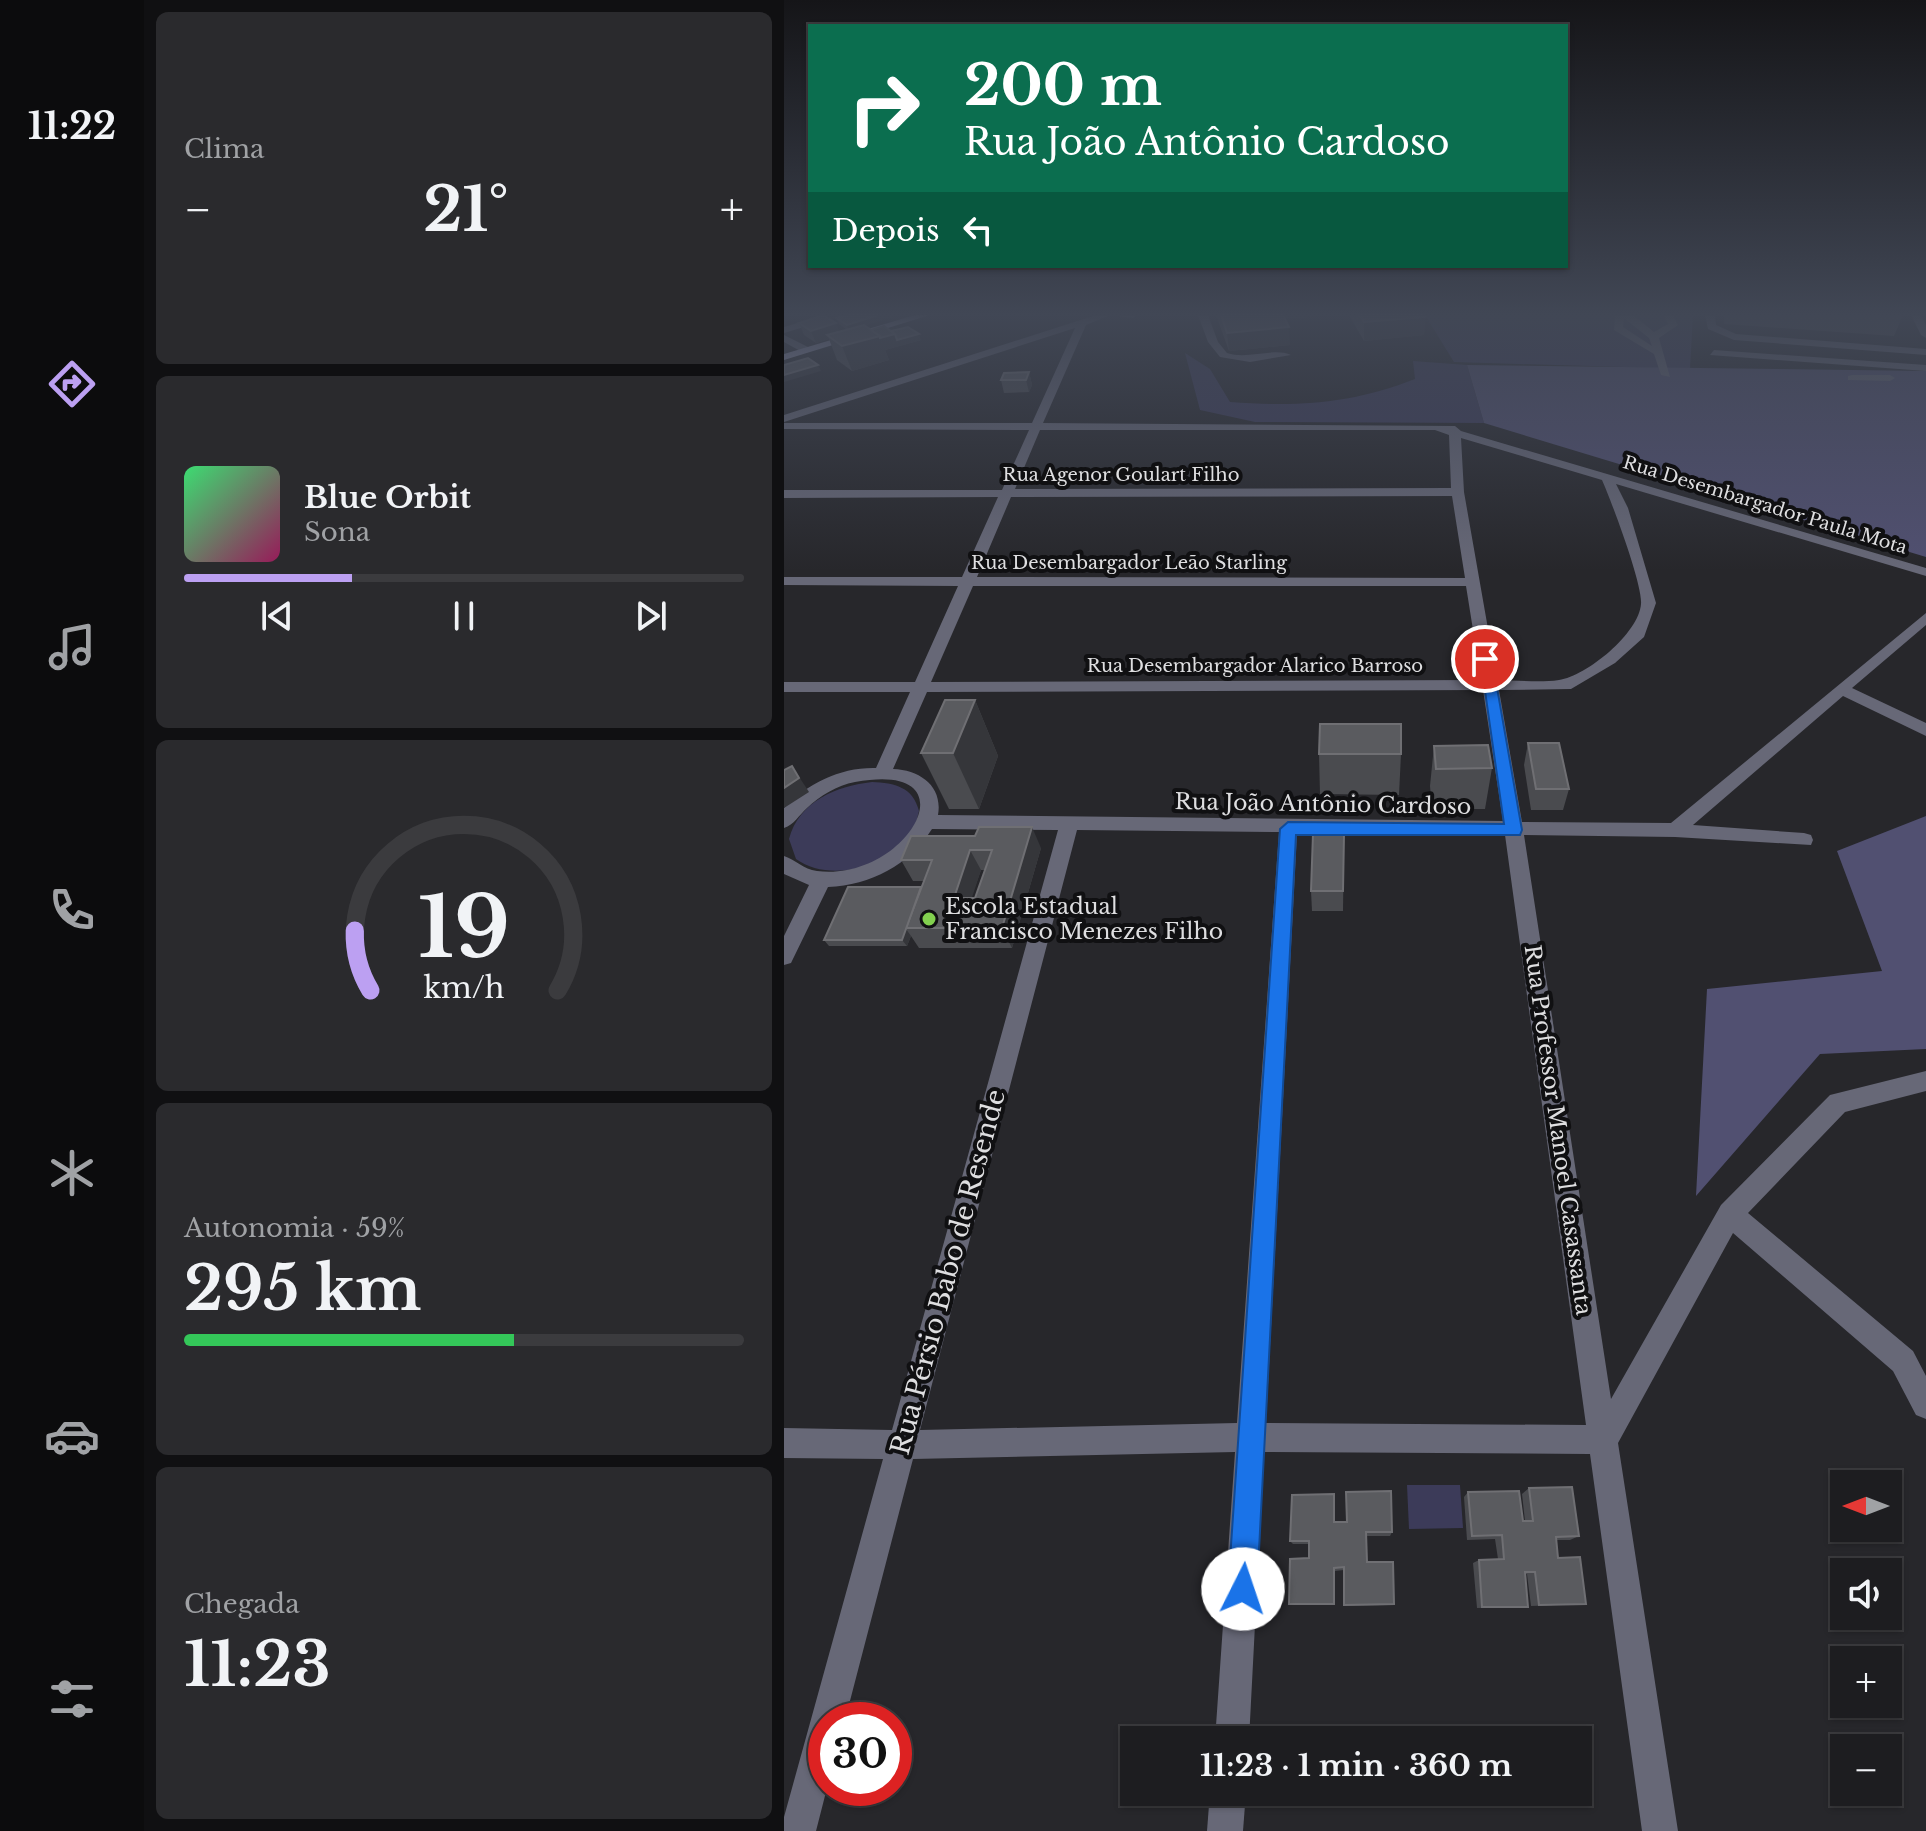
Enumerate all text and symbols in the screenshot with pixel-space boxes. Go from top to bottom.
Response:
text: 200 m [964,51,1162,120]
icon: right [832,56,936,160]
text: 11:22 [28,104,116,149]
text: Rua João Antônio Cardoso [964,120,1450,165]
text: Clima [184,133,264,165]
text: 21° [423,173,508,247]
text: − [184,182,212,237]
text: + [720,182,744,237]
icon: left [956,208,1000,252]
text: Depois [832,212,940,249]
icon: directions [44,356,100,412]
street label: Rua Desembargador Paula Mota [1620,451,1910,559]
street label: Rua Agenor Goulart Filho [1003,464,1239,486]
text: Blue Orbit [304,479,471,516]
text: Sona [304,516,370,548]
street label: Rua Desembargador Leão Starling [971,552,1287,574]
icon: previous [255,594,299,638]
icon: pause [442,594,486,638]
icon: next [629,594,673,638]
icon: music [44,619,100,675]
pin [1451,625,1519,693]
icon: arrive [1463,637,1507,681]
street label: Rua Desembargador Alarico Barroso [1087,655,1423,677]
street label: Rua João Antônio Cardoso [1174,788,1472,820]
text: 19 [418,876,510,979]
icon: phone [44,882,100,938]
place label: Escola Estadual Francisco Menezes Filho [945,893,1223,945]
marker: Escola Estadual Francisco Menezes Filho [920,910,938,928]
street label: Rua Professor Manoel Casassanta [1519,943,1597,1318]
text: km/h [423,971,505,1007]
street label: Rua Pérsio Babo de Resende [884,1086,1012,1458]
icon: climate [44,1145,100,1201]
text: Autonomia · 59% [184,1212,405,1244]
text: 295 km [184,1252,421,1326]
icon: car [44,1408,100,1464]
north arrow [1830,1470,1902,1542]
map controls [1830,1470,1902,1806]
position arrow [1201,1547,1285,1631]
button: sound [1830,1558,1902,1630]
text: Chegada [184,1588,300,1620]
text: 11:23 [184,1628,331,1702]
button: + [1830,1646,1902,1718]
icon: filters [44,1671,100,1727]
speed limit sign: 30 [808,1702,912,1806]
button: − [1830,1734,1902,1806]
text: 11:23 · 1 min · 360 m [1200,1747,1512,1784]

